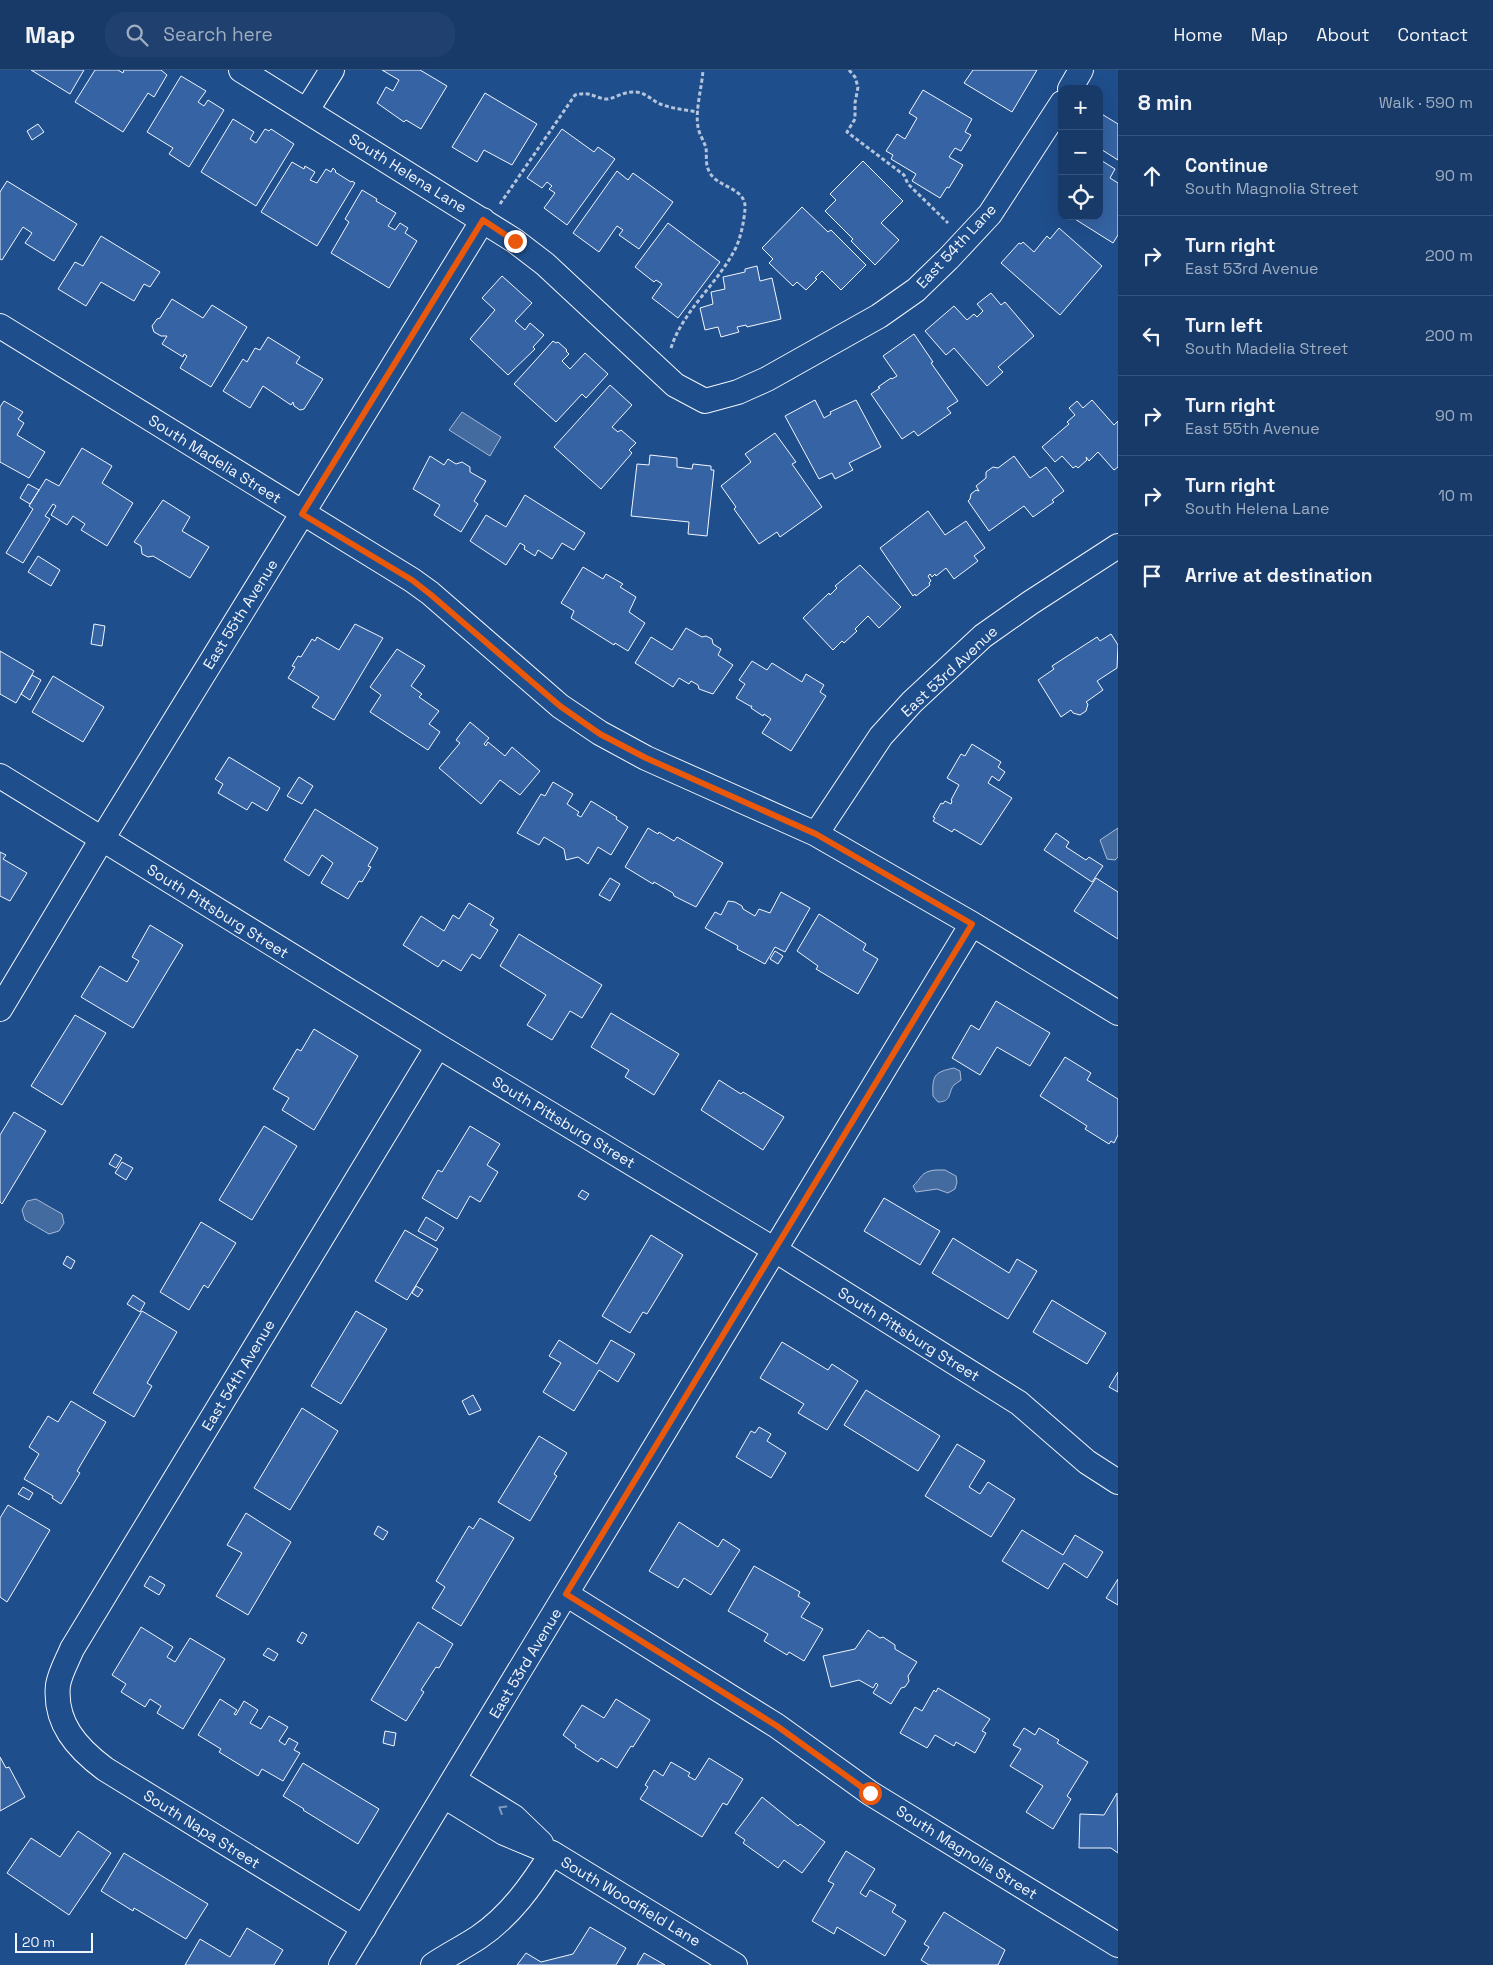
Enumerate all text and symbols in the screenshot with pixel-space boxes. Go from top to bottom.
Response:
search box [105,12,455,57]
text: Map [25,19,75,50]
icon: search [123,21,151,49]
text: Search here [163,22,273,47]
text: Home [1174,23,1223,46]
text: Map [1251,23,1288,46]
text: About [1316,23,1370,46]
text: Contact [1398,23,1468,46]
map controls [1058,85,1103,220]
button: + [1058,85,1103,130]
text: 8 min [1138,89,1192,116]
text: Walk · 590 m [1379,92,1473,113]
street label: South Helena Lane [346,129,471,217]
button: − [1058,130,1103,175]
text: Continue [1185,153,1268,178]
icon: ahead [1138,162,1166,190]
text: 90 m [1435,165,1473,186]
button: locate [1058,175,1103,220]
text: South Magnolia Street [1185,178,1359,199]
street label: East 54th Lane [912,200,1000,292]
route end [504,230,527,253]
text: Turn right [1185,233,1275,258]
icon: right [1138,242,1166,270]
text: 200 m [1425,245,1473,266]
text: East 53rd Avenue [1185,258,1319,279]
text: Turn left [1185,313,1263,338]
icon: left [1138,322,1166,350]
text: 200 m [1425,325,1473,346]
text: South Madelia Street [1185,338,1348,359]
text: Turn right [1185,393,1275,418]
icon: right [1138,402,1166,430]
text: 90 m [1435,405,1473,426]
street label: South Madelia Street [145,410,285,508]
text: East 55th Avenue [1185,418,1320,439]
text: Turn right [1185,473,1275,498]
icon: right [1138,482,1166,510]
text: 10 m [1438,485,1473,506]
text: South Helena Lane [1185,498,1329,519]
street label: East 55th Avenue [199,555,282,673]
icon: arrive [1138,562,1166,590]
text: Arrive at destination [1185,563,1373,588]
street label: East 53rd Avenue [897,621,1001,721]
street label: South Pittsburg Street [144,860,292,962]
street label: South Pittsburg Street [489,1072,639,1172]
street label: South Pittsburg Street [835,1283,983,1385]
street label: East 54th Avenue [197,1316,279,1434]
street label: East 53rd Avenue [485,1604,565,1722]
route start [859,1782,882,1805]
street label: South Napa Street [140,1785,264,1873]
street label: South Magnolia Street [893,1801,1041,1903]
one-way arrow [499,1806,508,1816]
street label: South Woodfield Lane [558,1852,704,1950]
scale bar [15,1930,92,1953]
text: 20 m [22,1933,55,1951]

